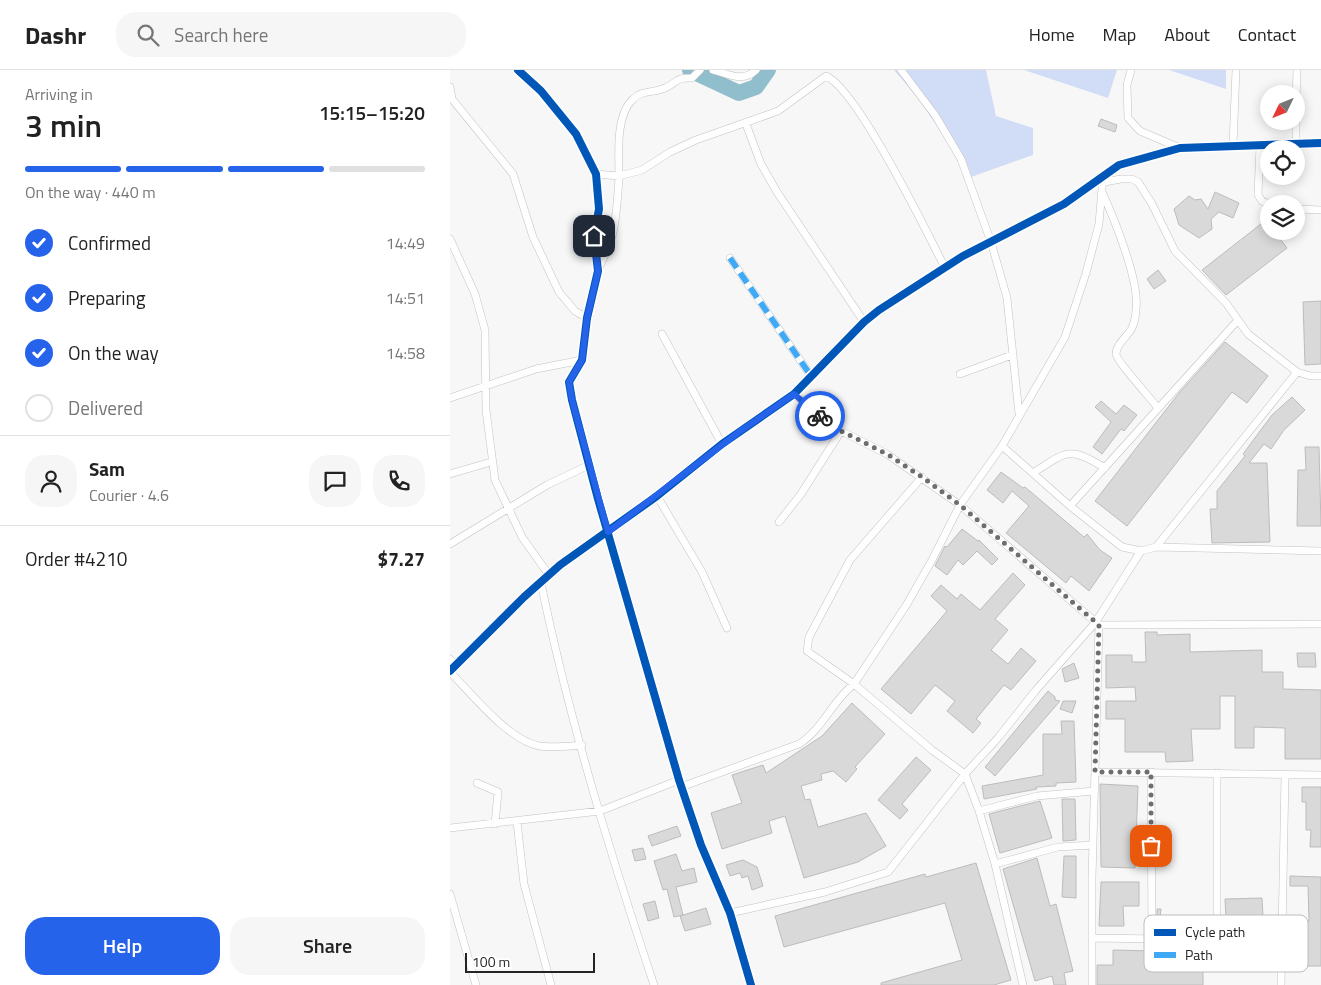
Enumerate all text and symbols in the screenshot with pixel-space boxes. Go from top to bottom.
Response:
search box [116,12,466,57]
text: Dashr [25,17,86,53]
text: Search here [174,20,268,49]
icon: search [134,21,162,49]
text: Home [1029,21,1075,48]
text: Map [1103,21,1136,48]
text: About [1164,21,1210,48]
text: Contact [1238,21,1296,48]
text: Arriving in [25,82,93,106]
north arrow [1260,85,1305,130]
map controls [1260,85,1305,240]
text: 15:15–15:20 [319,98,425,127]
text: 3 min [25,101,102,149]
button: locate [1260,140,1305,185]
text: On the way · 440 m [25,180,156,204]
button: layers [1260,195,1305,240]
pin [573,215,615,257]
icon: home [580,222,608,250]
text: Confirmed [68,228,151,257]
icon: check [25,229,53,257]
text: 14:49 [386,231,425,255]
text: Preparing [68,283,145,312]
icon: check [25,284,53,312]
text: 14:51 [386,286,425,310]
text: On the way [68,338,159,367]
icon: check [25,339,53,367]
text: 14:58 [386,341,425,365]
courier [795,391,845,441]
text: Delivered [68,393,143,422]
icon: bike [806,402,834,430]
text: Sam [89,454,125,483]
button: person [25,455,77,507]
button: chat [309,455,361,507]
button: phone [373,455,425,507]
text: Courier · 4.6 [89,483,169,507]
text: Order #4210 [25,544,127,573]
text: $7.27 [378,544,425,573]
pin [1130,825,1172,867]
icon: bag [1137,832,1165,860]
legend [1144,915,1308,972]
button: Help [25,917,220,975]
button: Share [230,917,425,975]
text: Cycle path [1185,921,1245,942]
text: Path [1185,944,1213,965]
scale bar [465,950,595,973]
text: 100 m [472,951,510,972]

